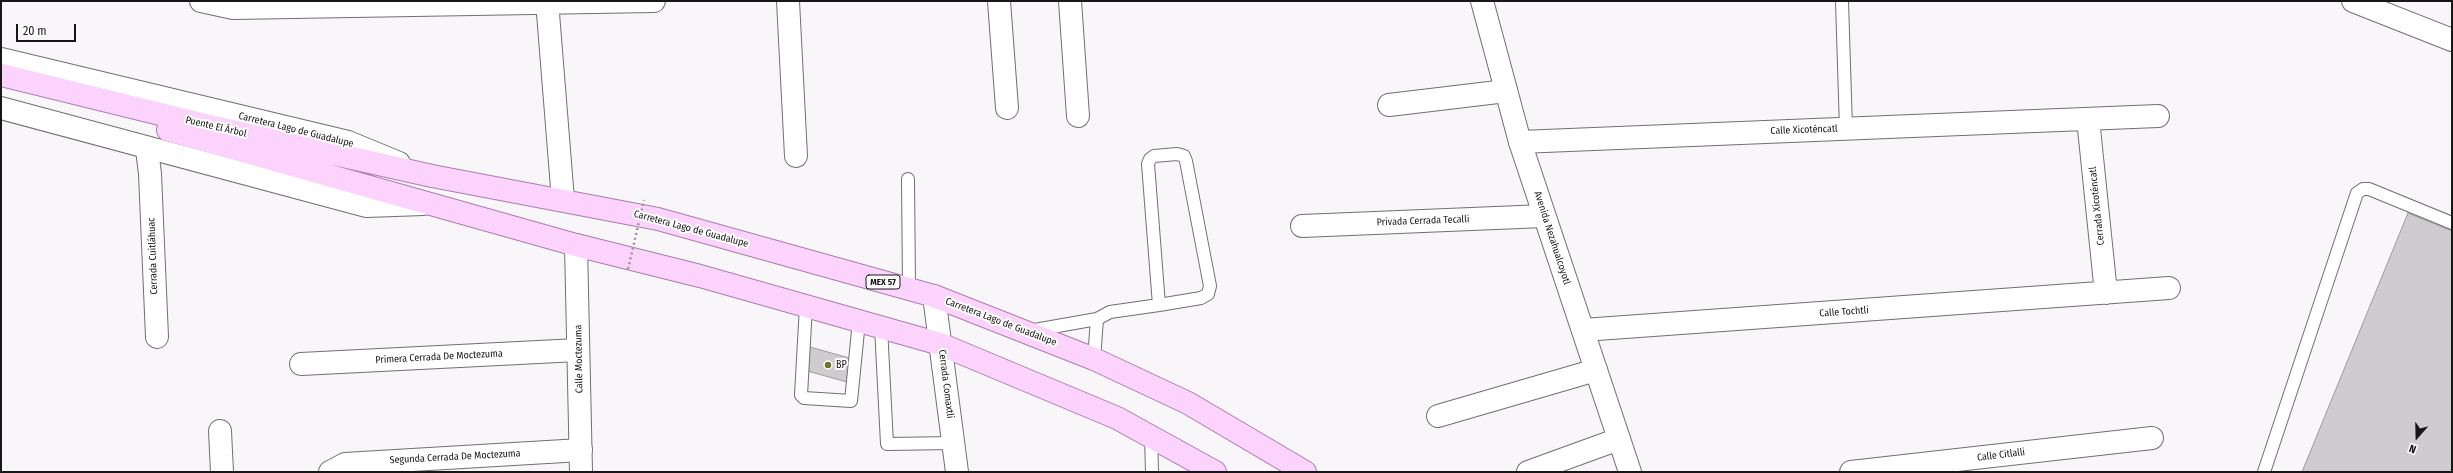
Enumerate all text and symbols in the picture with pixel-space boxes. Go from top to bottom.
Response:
scale bar [18,16,78,42]
text: 20 m [23,24,47,38]
street label: Carretera Lago de Guadalupe [237,110,355,150]
street label: Puente El Árbol [184,114,248,140]
street label: Calle Xicoténcatl [1770,123,1838,137]
street label: Cerrada Xicoténcatl [2087,166,2107,246]
street label: Avenida Nezahualcoyotl [1531,190,1573,286]
street label: Carretera Lago de Guadalupe [632,208,750,250]
street label: Privada Cerrada Tecalli [1376,213,1470,229]
street label: Cerrada Cuitláhuac [146,217,160,295]
road number: MEX 57 [866,275,900,289]
street label: Carretera Lago de Guadalupe [944,295,1058,349]
street label: Calle Tochtli [1819,304,1869,320]
street label: Calle Moctezuma [572,325,586,393]
street label: Primera Cerrada De Moctezuma [375,348,503,366]
street label: Cerrada Comaxtli [936,349,956,419]
place label: BP [836,359,847,371]
marker: BP [823,360,833,370]
north arrow [2397,417,2437,457]
text: N [2407,442,2418,456]
street label: Calle Citlalli [1976,446,2026,464]
street label: Segunda Cerrada De Moctezuma [389,448,521,466]

